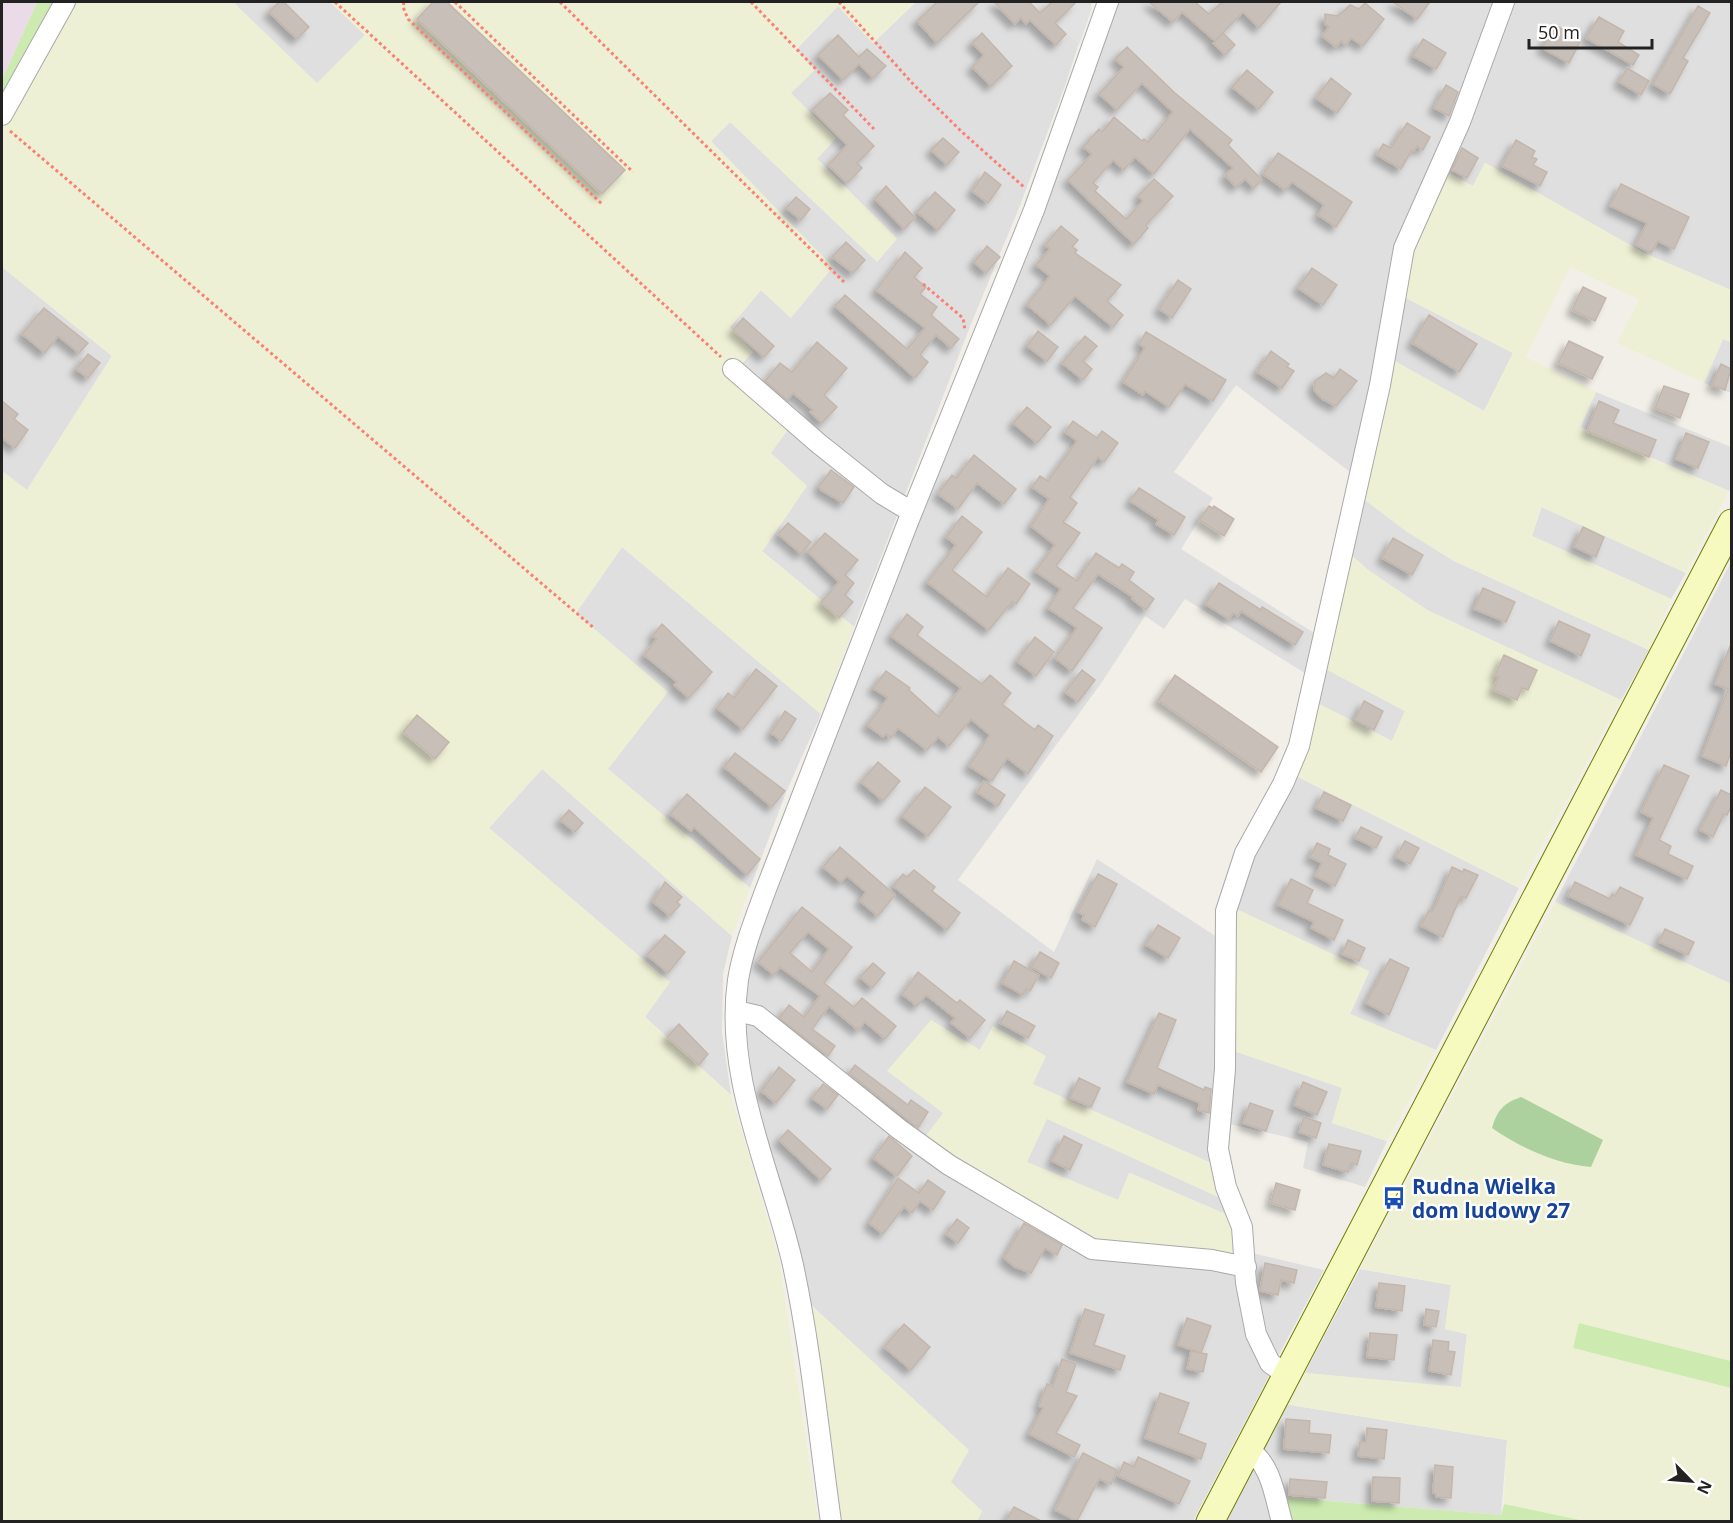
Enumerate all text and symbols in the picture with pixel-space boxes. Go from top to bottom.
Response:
scale bar [1529,12,1652,50]
text: 50 m [1538,20,1580,44]
place label: Rudna Wielka dom ludowy 27 [1412,1172,1570,1224]
bus stop icon: Rudna Wielka dom ludowy 27 [1381,1185,1407,1211]
north arrow [1661,1451,1721,1511]
text: N [1692,1477,1717,1498]

